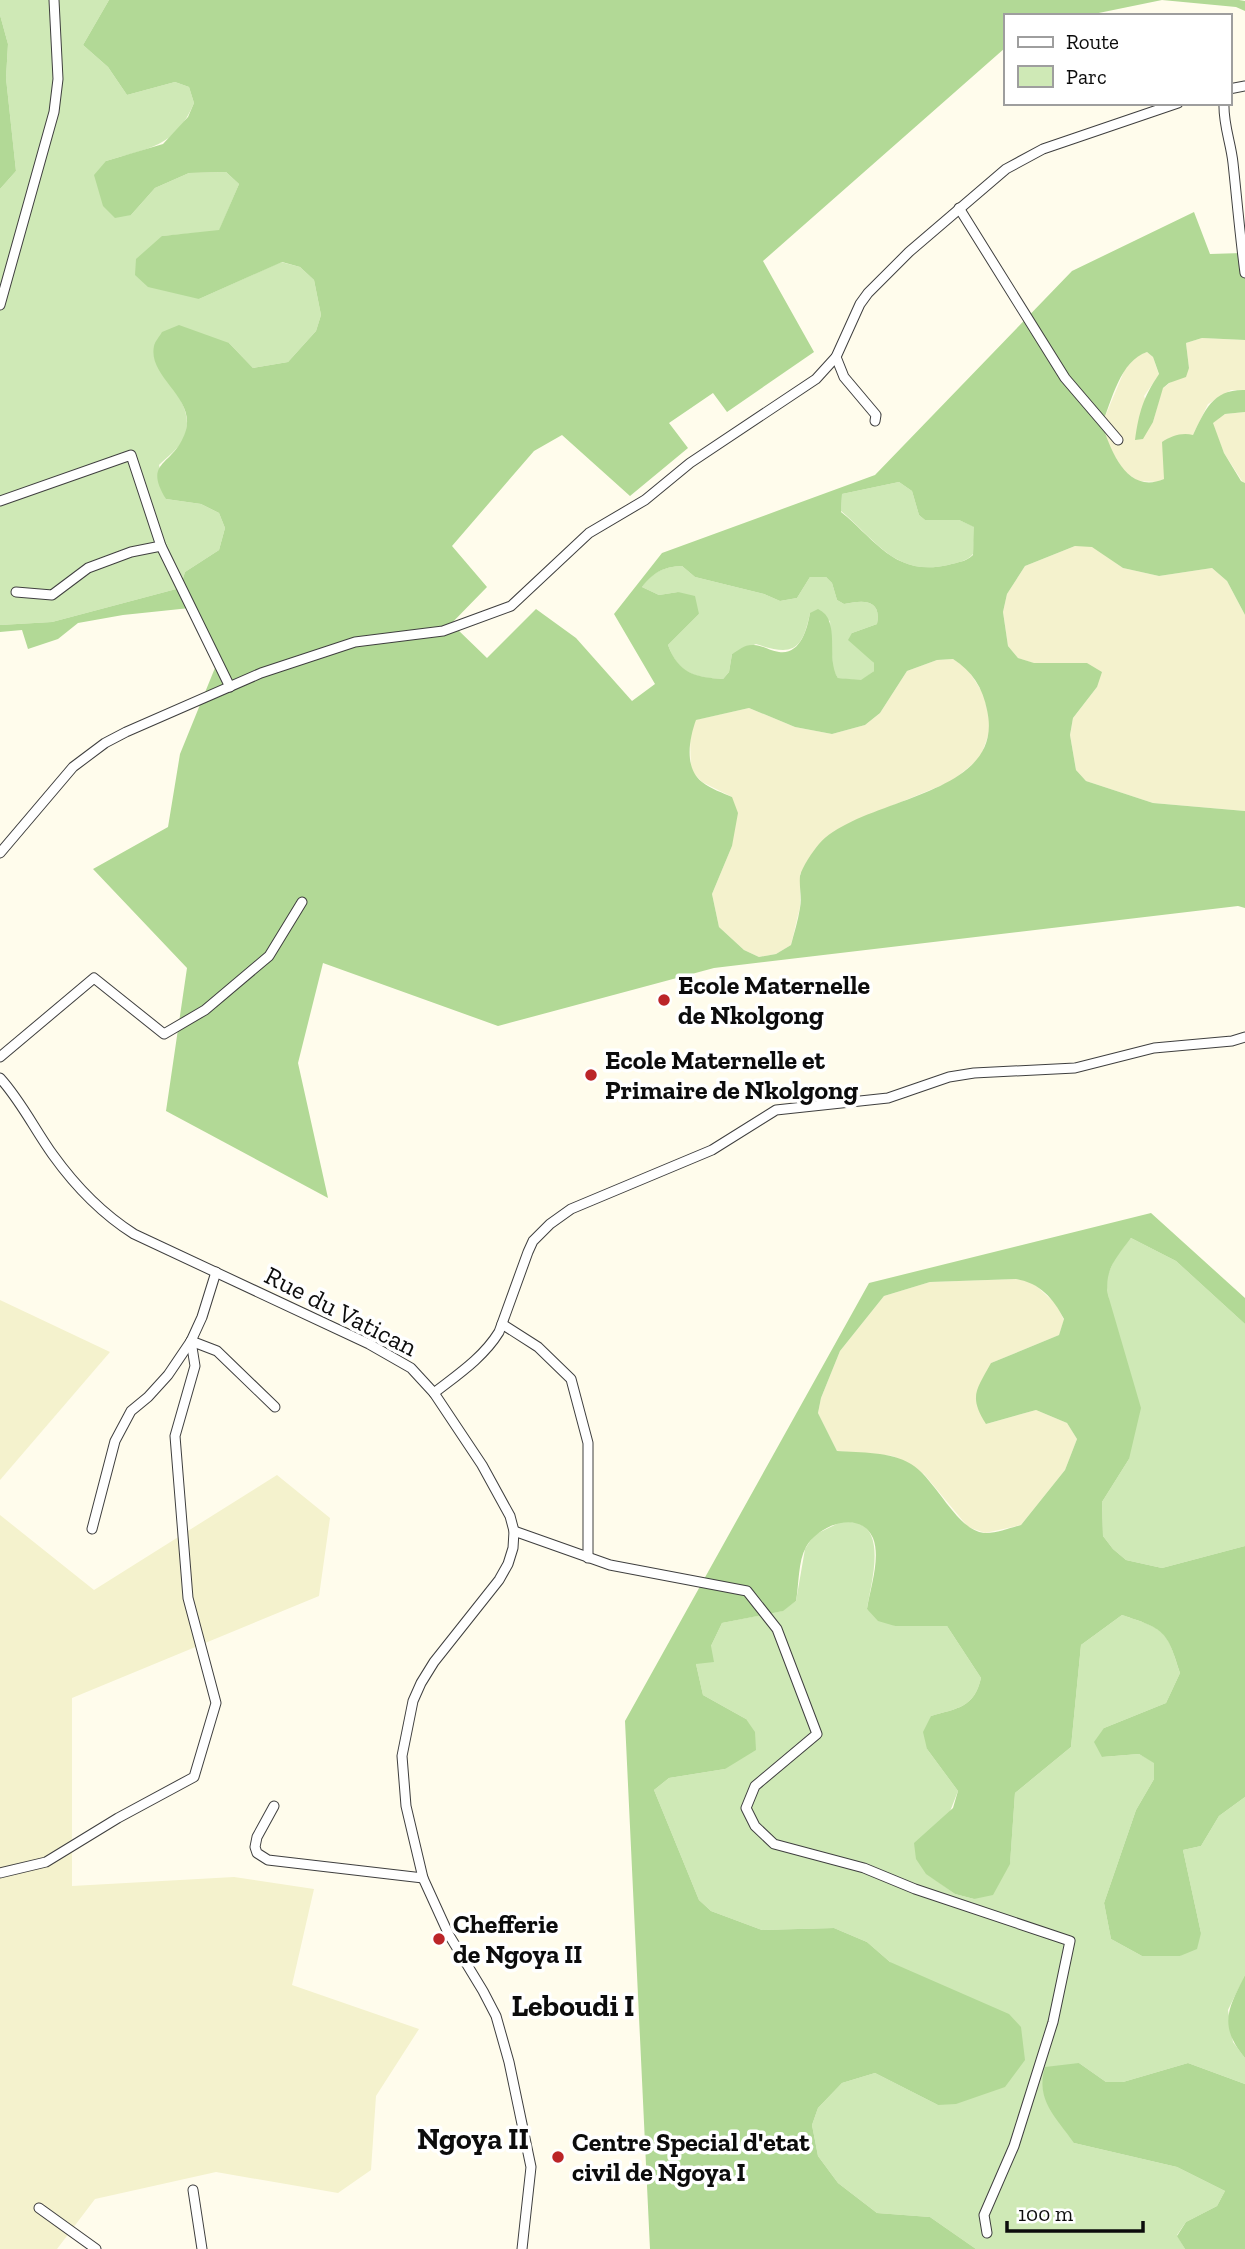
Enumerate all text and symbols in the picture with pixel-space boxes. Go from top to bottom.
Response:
legend [1004,14,1231,105]
text: Route [1066,29,1119,54]
text: Parc [1066,64,1107,89]
place label: Ecole Maternelle de Nkolgong [678,969,871,1031]
marker: Ecole Maternelle de Nkolgong [656,992,672,1008]
place label: Ecole Maternelle et Primaire de Nkolgong [605,1044,858,1106]
marker: Ecole Maternelle et Primaire de Nkolgong [583,1067,599,1083]
street label: Rue du Vatican [259,1259,423,1363]
place label: Chefferie de Ngoya II [453,1908,582,1970]
marker: Chefferie de Ngoya II [431,1931,447,1947]
district label: Leboudi I [511,1988,635,2024]
district label: Ngoya II [417,2121,529,2157]
place label: Centre Special d'etat civil de Ngoya I [572,2126,810,2188]
marker: Centre Special d'etat civil de Ngoya I [550,2149,566,2165]
scale bar [1007,2190,1144,2234]
text: 100 m [1018,2201,1073,2226]

